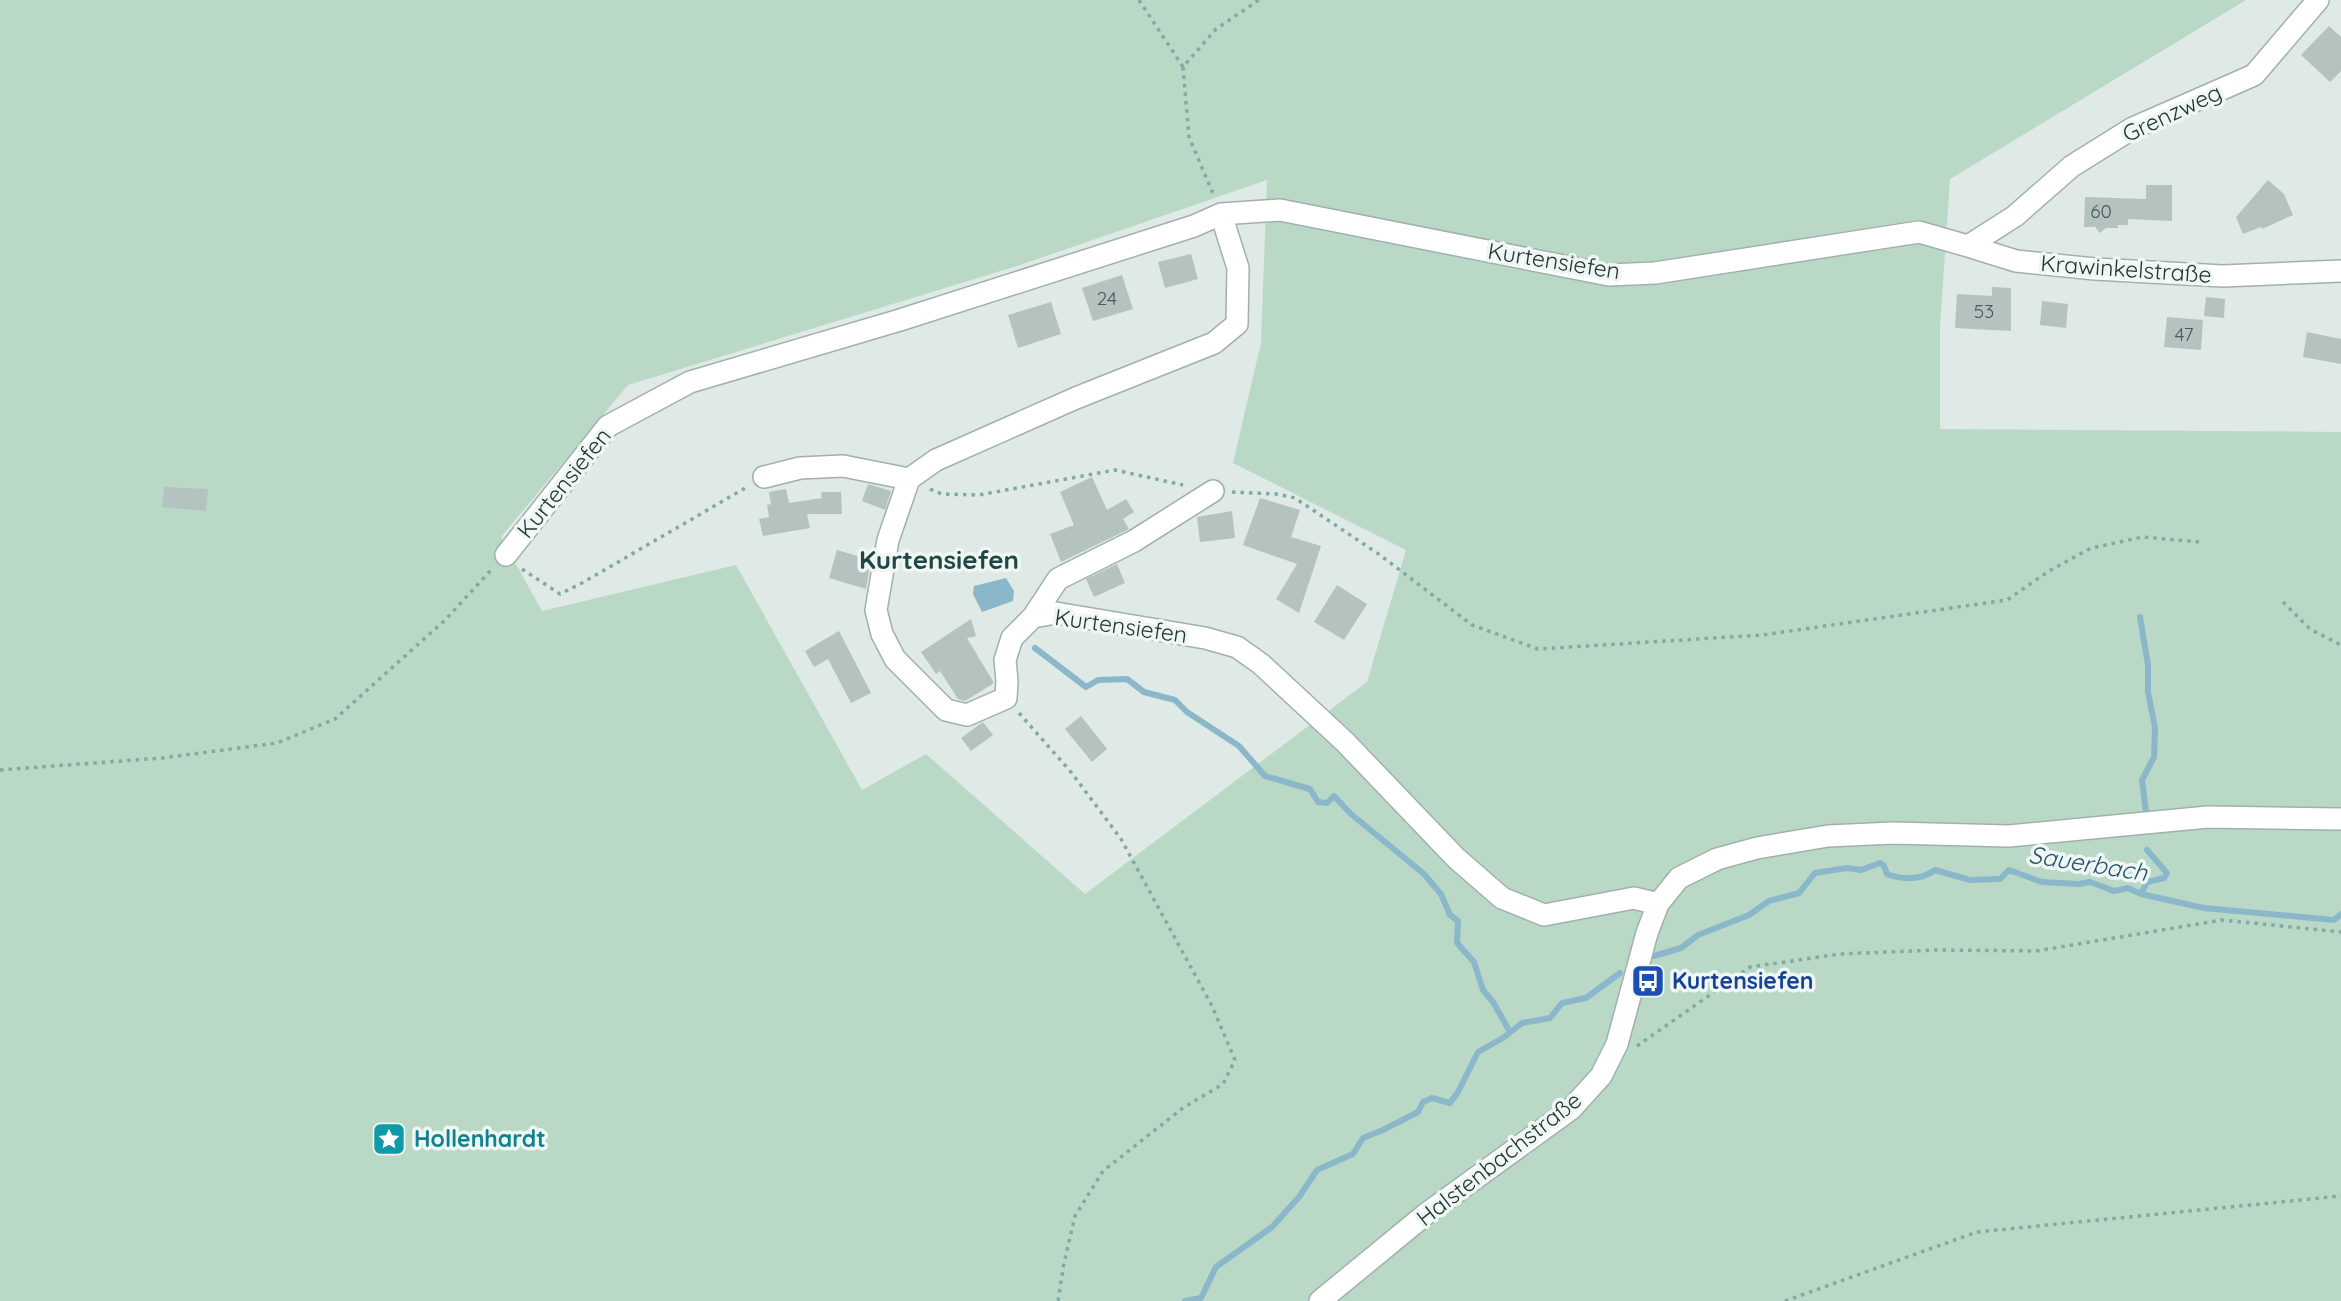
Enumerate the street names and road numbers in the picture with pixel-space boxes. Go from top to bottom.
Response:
street label: Grenzweg [2118,77,2226,148]
street label: Kurtensiefen [1486,236,1622,285]
street label: Krawinkelstraße [2040,248,2213,289]
street label: Kurtensiefen [510,422,617,544]
street label: Kurtensiefen [1053,602,1189,649]
street label: Halstenbachstraße [1410,1085,1587,1232]

